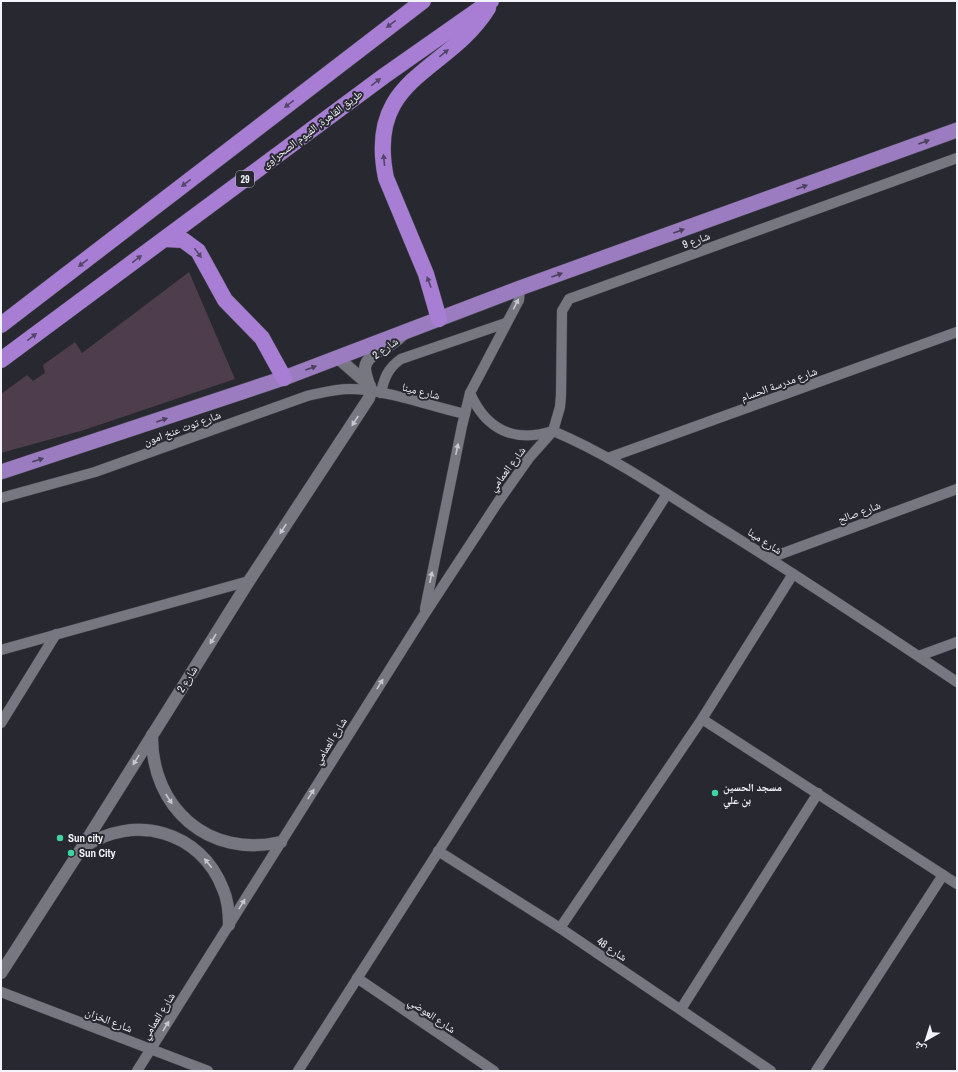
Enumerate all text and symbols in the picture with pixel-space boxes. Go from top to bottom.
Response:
one-way arrow [386,20,397,28]
one-way arrow [438,49,449,58]
one-way arrow [370,77,381,86]
street label: طريق القاهرة, الفيوم الصحراوى [259,87,365,171]
one-way arrow [283,100,294,108]
one-way arrow [918,139,930,145]
one-way arrow [380,154,387,166]
road number: 29 [236,171,254,187]
one-way arrow [180,179,191,188]
one-way arrow [796,183,808,189]
one-way arrow [674,227,686,233]
street label: شارع 9 [680,229,712,251]
one-way arrow [194,248,202,259]
one-way arrow [131,255,142,264]
one-way arrow [77,259,88,267]
one-way arrow [551,271,563,277]
one-way arrow [426,275,432,287]
one-way arrow [513,299,520,310]
one-way arrow [27,333,38,341]
street label: شارع 2 [369,334,401,362]
street label: شارع مدرسة الحسام [739,364,819,404]
one-way arrow [305,365,317,371]
street label: شارع مينا [401,380,441,402]
street label: شارع توت عنخ امون [141,408,223,448]
one-way arrow [351,415,358,426]
one-way arrow [156,417,168,423]
one-way arrow [455,443,461,456]
street label: شارع العمامي [486,444,530,495]
one-way arrow [32,457,44,463]
street label: شارع صالح [836,498,882,526]
one-way arrow [279,524,287,534]
street label: شارع مينا [745,525,785,557]
one-way arrow [429,571,435,583]
one-way arrow [209,633,216,644]
street label: شارع 2 [174,663,200,695]
one-way arrow [377,678,384,690]
street label: شارع العمامي [310,715,351,768]
one-way arrow [132,755,140,765]
place label: مسجد الحسين بن علي [723,780,782,809]
one-way arrow [308,788,315,800]
marker: مسجد الحسين بن علي [710,788,720,798]
one-way arrow [165,794,173,804]
place label: Sun city [68,831,103,845]
marker: Sun city [55,833,65,843]
place label: Sun City [79,846,116,860]
marker: Sun City [66,848,76,858]
one-way arrow [203,857,212,868]
one-way arrow [238,899,246,909]
street label: شارع 48 [594,934,630,964]
street label: شارع العمامي [138,990,179,1043]
street label: شارع العوضي [405,994,458,1037]
street label: شارع الخزان [84,1005,134,1035]
one-way arrow [162,1020,169,1032]
north arrow [906,1020,946,1060]
text: ش [911,1038,929,1057]

